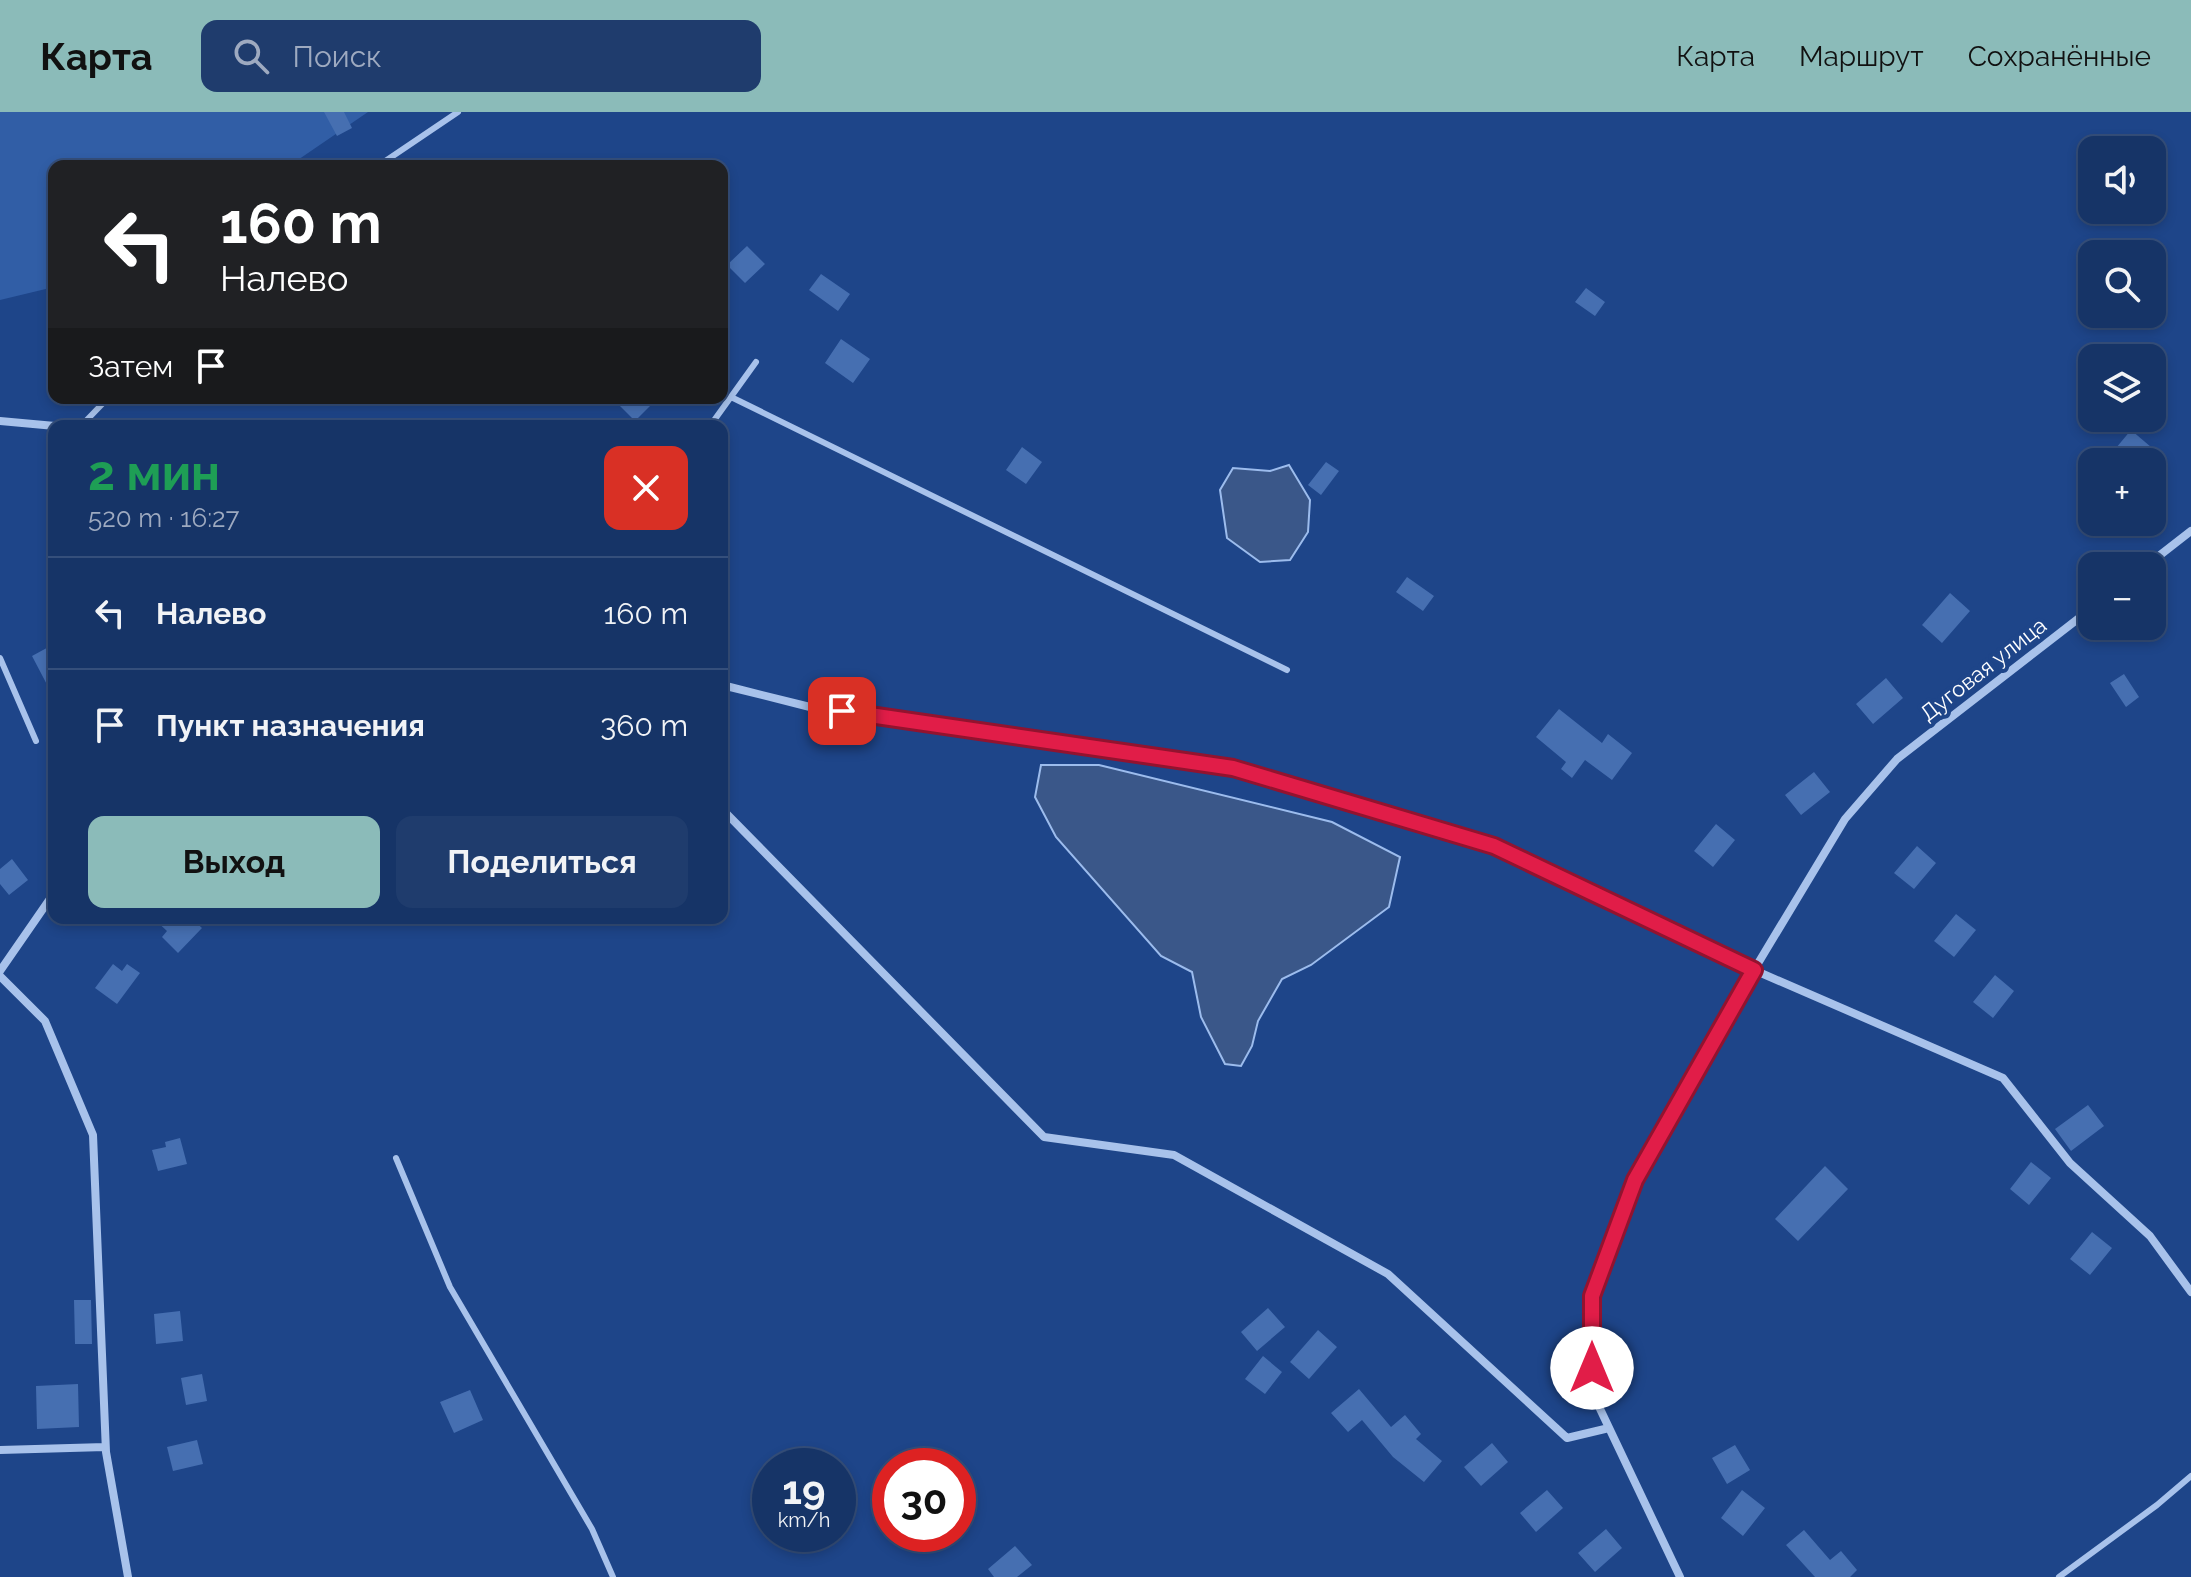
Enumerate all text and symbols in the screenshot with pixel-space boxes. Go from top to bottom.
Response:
search box [201,20,761,92]
text: Карта [40,34,153,79]
icon: search [229,34,273,78]
text: Поиск [293,39,382,74]
text: Карта [1676,40,1755,73]
text: Маршрут [1799,40,1924,73]
text: Сохранённые [1968,40,2151,73]
map controls [2078,136,2166,640]
button: sound [2078,136,2166,224]
text: 160 m [220,190,382,256]
icon: left [88,192,192,296]
button: search [2078,240,2166,328]
text: Налево [220,257,348,299]
icon: arrive [189,344,233,388]
button: layers [2078,344,2166,432]
text: Затем [88,349,173,384]
text: 2 мин [88,445,220,501]
button: close [604,446,688,530]
button: + [2078,448,2166,536]
text: 520 m · 16:27 [88,503,239,533]
button: − [2078,552,2166,640]
icon: left [88,591,132,635]
text: Налево [156,596,266,631]
text: 160 m [603,596,688,631]
street label: Дуговая улица [1915,612,2051,726]
pin [808,677,876,745]
icon: arrive [820,689,864,733]
icon: arrive [88,703,132,747]
text: Пункт назначения [156,708,425,743]
text: 360 m [600,708,688,743]
button: Выход [88,816,380,908]
button: Поделиться [396,816,688,908]
position arrow [1550,1326,1634,1410]
speed limit sign: 30 [872,1448,976,1552]
text: 19 [782,1466,826,1513]
text: km/h [778,1508,830,1532]

